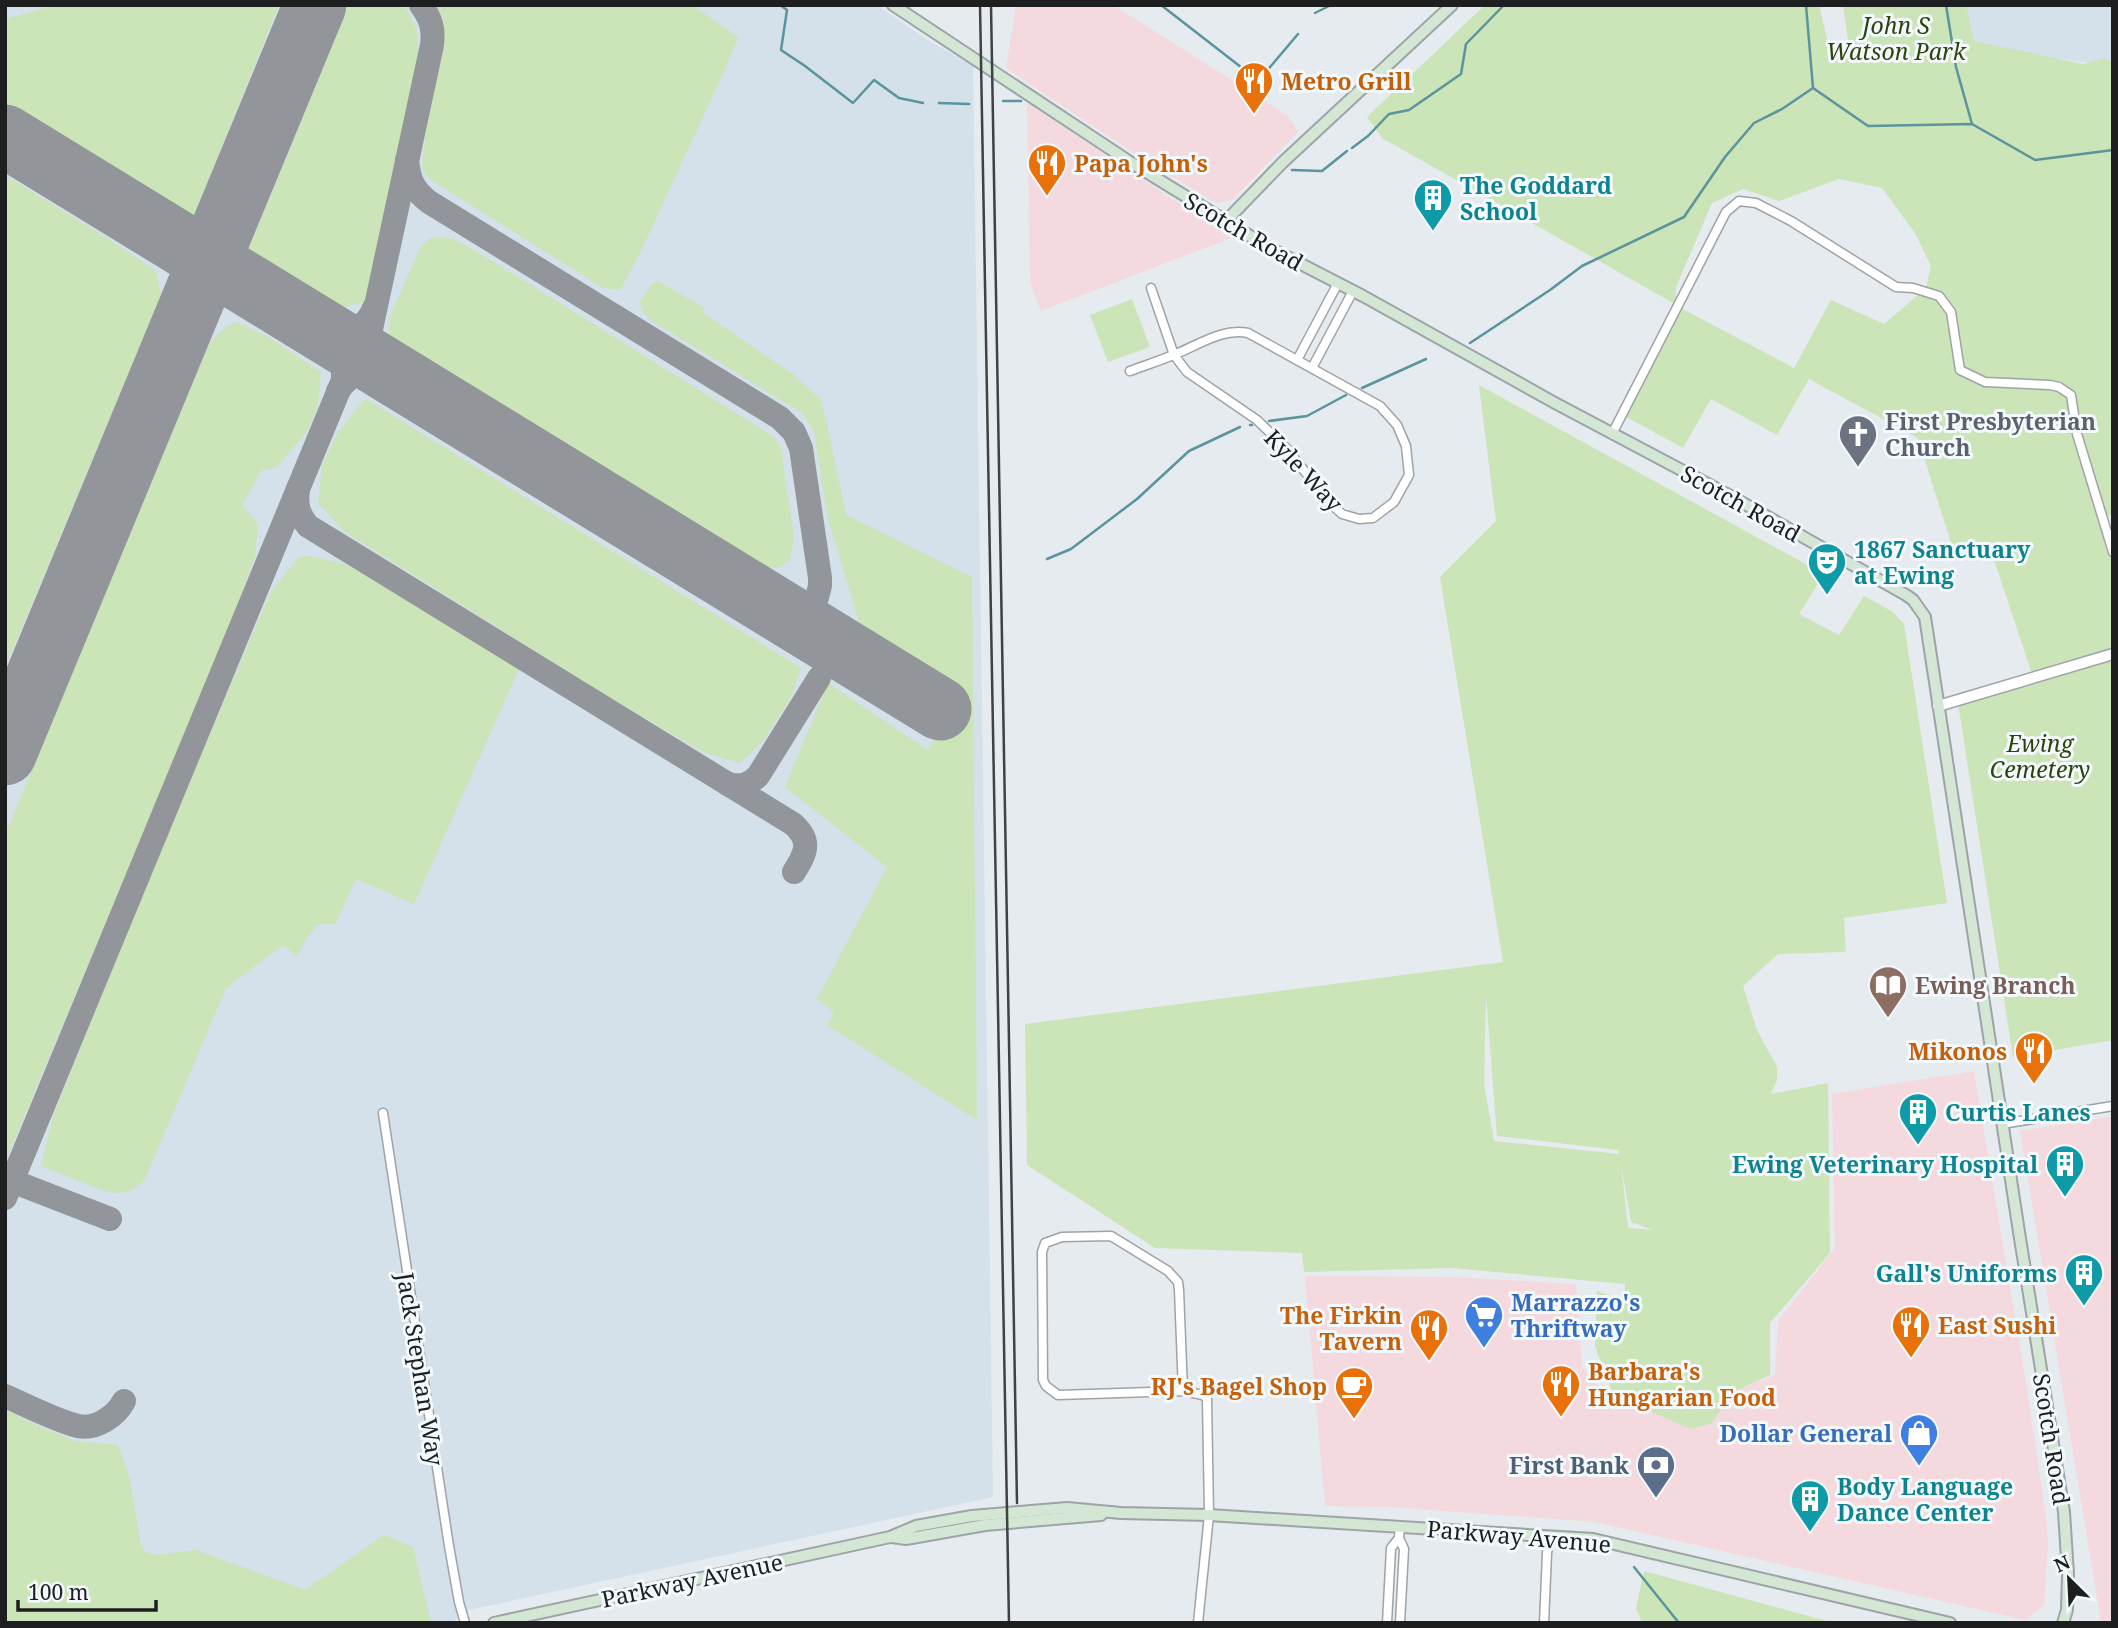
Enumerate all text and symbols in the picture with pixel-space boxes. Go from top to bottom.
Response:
park label: John S Watson Park [1826,9,1967,67]
restaurant icon: Metro Grill [1233,60,1275,115]
place label: Metro Grill [1281,65,1412,97]
restaurant icon: Papa John's [1026,142,1068,197]
place label: Papa John's [1074,147,1208,179]
place label: The Goddard School [1460,169,1612,227]
building icon: The Goddard School [1412,177,1454,232]
street label: Scotch Road [1179,184,1309,278]
place label: First Presbyterian Church [1885,405,2096,463]
church icon: First Presbyterian Church [1837,413,1879,468]
street label: Kyle Way [1258,422,1350,518]
street label: Scotch Road [1675,457,1807,549]
place label: 1867 Sanctuary at Ewing [1854,533,2031,591]
theatre icon: 1867 Sanctuary at Ewing [1806,541,1848,596]
park label: Ewing Cemetery [1990,727,2090,785]
library icon: Ewing Branch [1867,964,1909,1019]
place label: Ewing Branch [1915,969,2076,1001]
restaurant icon: Mikonos [2013,1030,2055,1085]
place label: Mikonos [1908,1035,2007,1067]
building icon: Curtis Lanes [1897,1091,1939,1146]
place label: Curtis Lanes [1945,1096,2091,1128]
building icon: Ewing Veterinary Hospital [2044,1143,2086,1198]
place label: Ewing Veterinary Hospital [1732,1148,2038,1180]
building icon: Gall's Uniforms [2063,1252,2105,1307]
place label: Gall's Uniforms [1876,1257,2057,1289]
street label: Jack Stephan Way [390,1269,452,1468]
place label: Marrazzo's Thriftway [1511,1286,1640,1344]
supermarket icon: Marrazzo's Thriftway [1463,1294,1505,1349]
place label: The Firkin Tavern [1280,1299,1402,1357]
restaurant icon: East Sushi [1890,1304,1932,1359]
restaurant icon: The Firkin Tavern [1408,1307,1450,1362]
place label: East Sushi [1938,1309,2056,1341]
place label: Barbara's Hungarian Food [1588,1355,1776,1413]
restaurant icon: Barbara's Hungarian Food [1540,1363,1582,1418]
cafe icon: RJ's Bagel Shop [1333,1365,1375,1420]
place label: RJ's Bagel Shop [1151,1370,1327,1402]
street label: Scotch Road [2026,1371,2078,1507]
shop icon: Dollar General [1898,1412,1940,1467]
place label: Dollar General [1719,1417,1892,1449]
bank icon: First Bank [1635,1444,1677,1499]
place label: First Bank [1509,1449,1629,1481]
place label: Body Language Dance Center [1837,1470,2013,1528]
building icon: Body Language Dance Center [1789,1478,1831,1533]
street label: Parkway Avenue [1426,1512,1612,1560]
north arrow [2034,1544,2104,1614]
street label: Parkway Avenue [598,1545,786,1615]
text: N [2050,1549,2074,1578]
scale bar [18,1568,156,1612]
text: 100 m [28,1578,89,1606]

